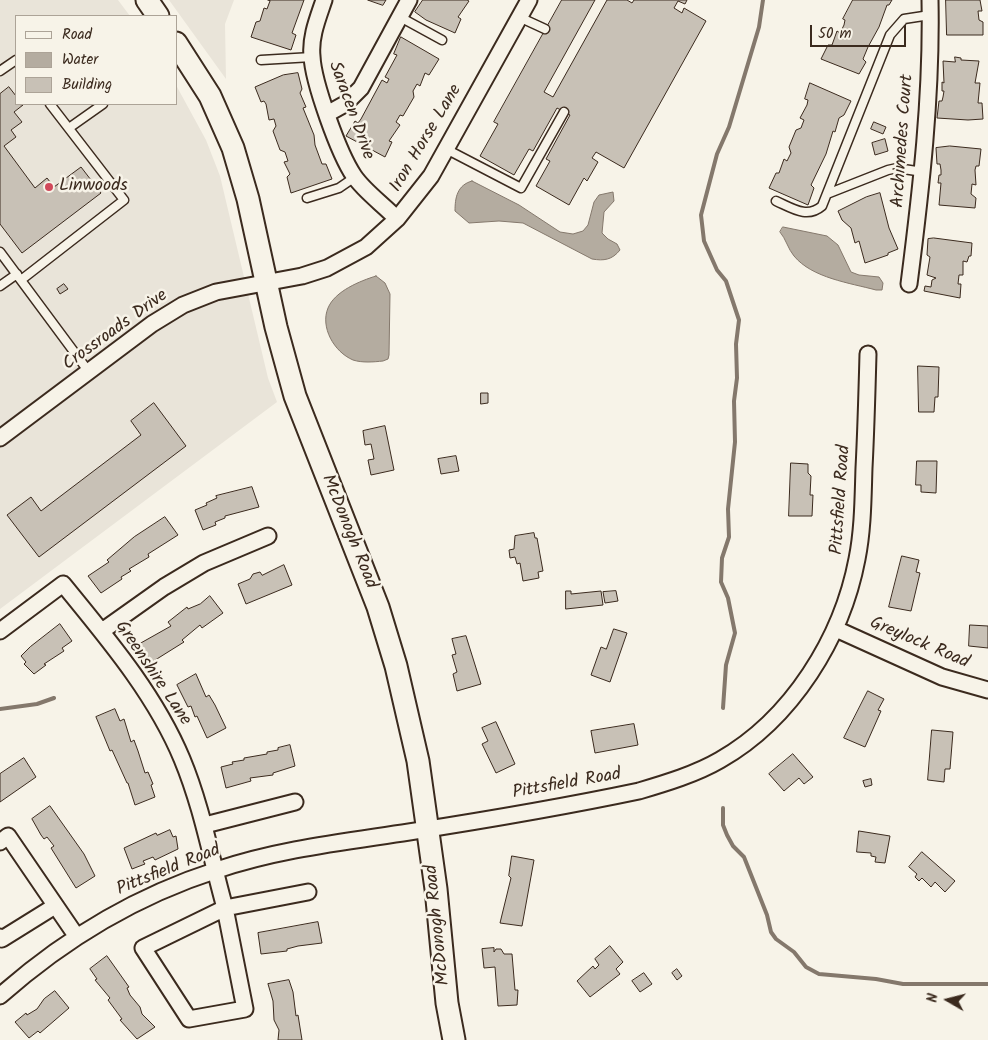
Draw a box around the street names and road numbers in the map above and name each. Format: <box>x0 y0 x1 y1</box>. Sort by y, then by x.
street label: Saracen Drive <box>322 59 378 163</box>
street label: Archimedes Court <box>889 74 919 208</box>
street label: Iron Horse Lane <box>386 81 468 197</box>
street label: Crossroads Drive <box>59 286 173 376</box>
street label: Pittsfield Road <box>827 444 857 556</box>
street label: McDonogh Road <box>315 472 381 592</box>
street label: Greylock Road <box>866 613 972 675</box>
street label: Greenshire Lane <box>109 618 195 730</box>
street label: Pittsfield Road <box>511 765 623 805</box>
street label: Pittsfield Road <box>114 840 224 902</box>
street label: McDonogh Road <box>422 864 456 986</box>

